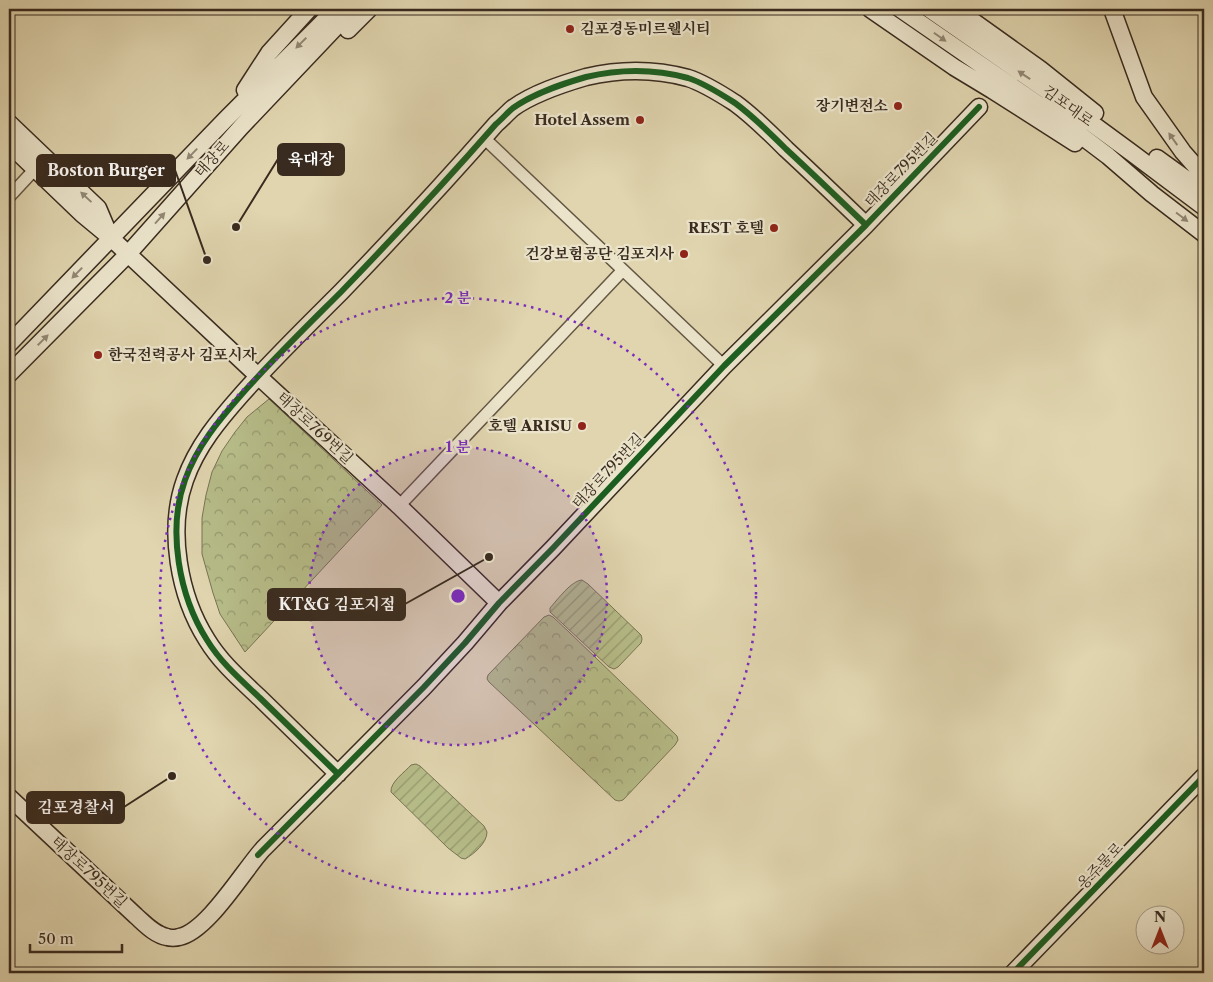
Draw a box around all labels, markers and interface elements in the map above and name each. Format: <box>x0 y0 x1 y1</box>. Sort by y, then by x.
place label: 김포경동미르웰시티 <box>580 19 710 38</box>
marker: 김포경동미르웰시티 <box>564 23 576 35</box>
one-way arrow <box>933 32 946 42</box>
one-way arrow <box>295 37 307 49</box>
one-way arrow <box>1017 70 1030 80</box>
street label: 김포대로 <box>1039 81 1098 131</box>
place label: 장기변전소 <box>816 96 889 115</box>
marker: 장기변전소 <box>892 100 904 112</box>
place label: Hotel Assem <box>534 110 630 129</box>
marker: Hotel Assem <box>634 114 646 126</box>
street label: 태장로795번길 <box>860 128 941 211</box>
one-way arrow <box>1168 132 1178 145</box>
street label: 태장로 <box>190 136 234 181</box>
callout: 육대장 <box>278 144 344 175</box>
one-way arrow <box>186 147 198 159</box>
text: 육대장 <box>288 149 335 169</box>
callout: Boston Burger <box>37 155 175 186</box>
text: Boston Burger <box>47 160 165 180</box>
one-way arrow <box>81 191 93 203</box>
one-way arrow <box>1175 211 1188 222</box>
one-way arrow <box>154 213 166 225</box>
place label: REST 호텔 <box>688 218 764 237</box>
marker: REST 호텔 <box>768 222 780 234</box>
place label: 건강보험공단 김포지사 <box>525 244 674 263</box>
marker: 건강보험공단 김포지사 <box>678 248 690 260</box>
one-way arrow <box>71 267 83 279</box>
text: 2 분 <box>444 288 472 307</box>
one-way arrow <box>37 334 49 346</box>
place label: 한국전력공사 김포시자 <box>108 345 257 364</box>
marker: 한국전력공사 김포시자 <box>92 349 104 361</box>
street label: 태장로769번길 <box>273 388 357 468</box>
place label: 호텔 ARISU <box>488 416 572 435</box>
marker: 호텔 ARISU <box>576 420 588 432</box>
street label: 태장로795번길 <box>568 429 648 513</box>
text: 1 분 <box>446 437 471 456</box>
centre of rings <box>449 587 467 605</box>
callout: KT&G 김포지점 <box>268 589 405 620</box>
text: KT&G 김포지점 <box>278 594 396 614</box>
callout: 김포경찰서 <box>27 792 124 823</box>
text: 김포경찰서 <box>37 797 115 817</box>
street label: 태장로795번길 <box>47 832 131 912</box>
street label: 옹주물로 <box>1073 838 1127 893</box>
north arrow <box>1136 904 1186 954</box>
text: N <box>1154 908 1166 926</box>
scale bar <box>30 922 122 954</box>
text: 50 m <box>38 929 74 948</box>

